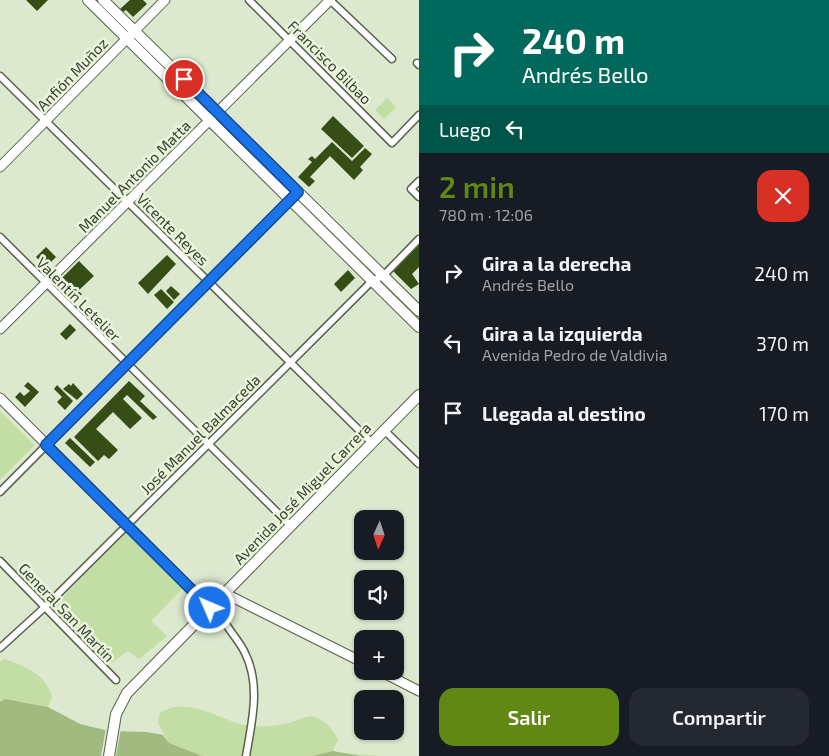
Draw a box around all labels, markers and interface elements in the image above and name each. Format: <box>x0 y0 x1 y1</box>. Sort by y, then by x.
street label: Francisco Bilbao <box>284 16 376 108</box>
text: 240 m <box>522 19 625 61</box>
icon: right <box>439 20 504 85</box>
street label: Anfión Muñoz <box>33 34 111 114</box>
pin <box>163 58 205 100</box>
text: Andrés Bello <box>522 61 649 87</box>
icon: arrive <box>170 65 198 93</box>
icon: left <box>501 115 529 143</box>
street label: Manuel Antonio Matta <box>74 116 194 236</box>
text: Luego <box>439 118 491 141</box>
text: 2 min <box>439 168 515 204</box>
button: close <box>757 170 809 222</box>
street label: Vicente Reyes <box>133 189 213 269</box>
text: 780 m · 12:06 <box>439 205 533 224</box>
text: Gira a la derecha <box>482 252 631 275</box>
street label: Valentín Letelier <box>33 253 125 345</box>
icon: right <box>439 259 467 287</box>
text: 240 m <box>754 262 809 285</box>
text: Andrés Bello <box>482 275 574 294</box>
text: Gira a la izquierda <box>482 322 643 345</box>
icon: left <box>439 329 467 357</box>
text: 370 m <box>756 332 809 355</box>
text: Avenida Pedro de Valdivia <box>482 345 668 364</box>
street label: José Manuel Balmaceda <box>136 370 264 498</box>
icon: arrive <box>439 399 467 427</box>
text: Llegada al destino <box>482 402 646 425</box>
text: 170 m <box>759 402 809 425</box>
street label: Avenida José Miguel Carrera <box>229 418 375 568</box>
north arrow <box>354 510 404 560</box>
map controls <box>354 510 404 740</box>
street label: General San Martín <box>15 559 119 665</box>
button: sound <box>354 570 404 620</box>
position arrow <box>183 581 235 633</box>
button: + <box>354 630 404 680</box>
button: Salir <box>439 688 619 746</box>
button: Compartir <box>629 688 809 746</box>
button: − <box>354 690 404 740</box>

